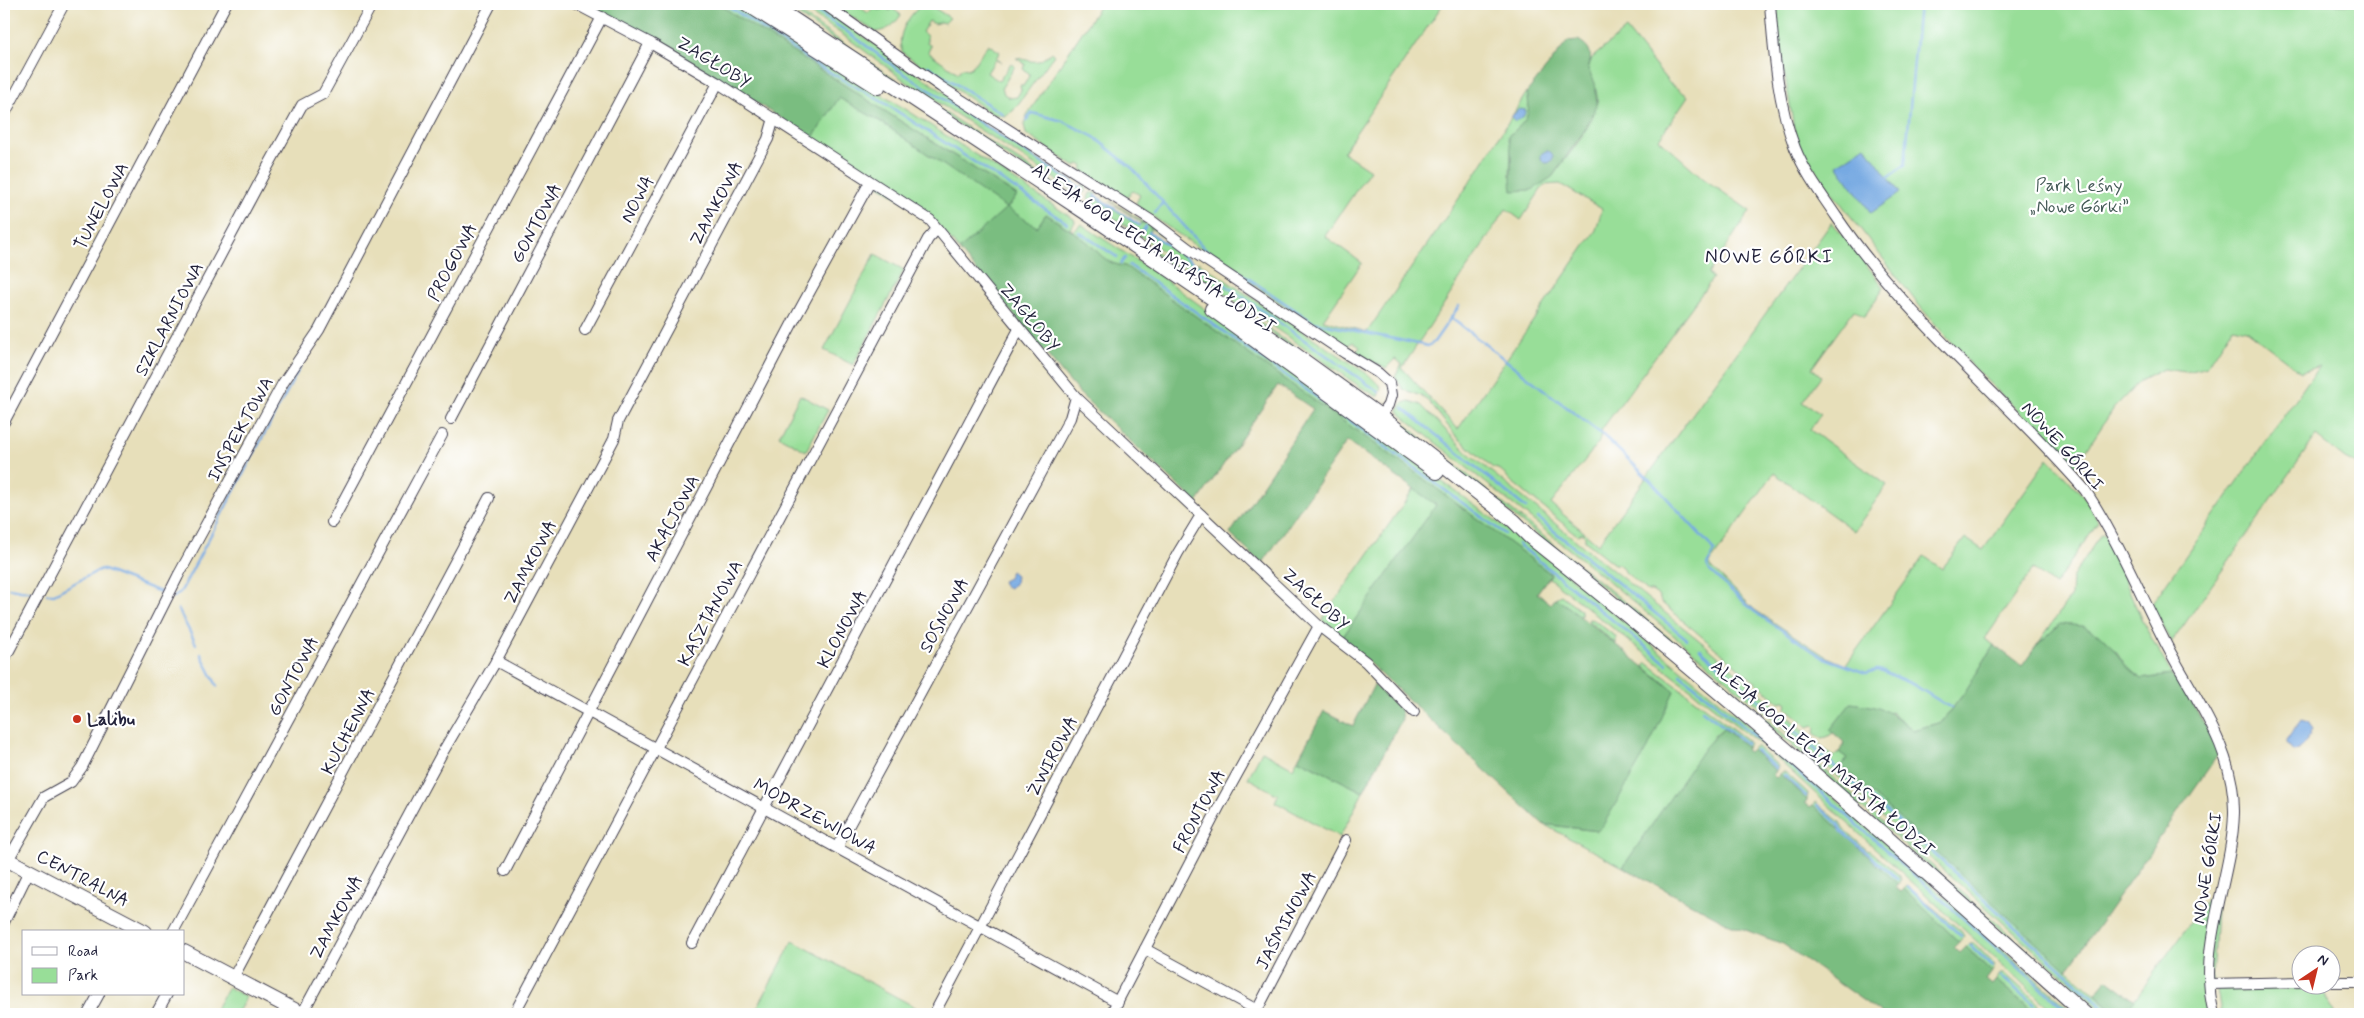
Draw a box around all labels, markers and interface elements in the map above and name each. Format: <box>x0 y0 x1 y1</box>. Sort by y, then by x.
street label: ZAGŁOBY <box>672 31 755 94</box>
street label: ZAMKOWA <box>685 157 749 250</box>
street label: TUNELOWA <box>69 158 135 255</box>
street label: ALEJA 600-LECIA MIASTA ŁODZI <box>1027 158 1280 340</box>
street label: NOWA <box>615 172 660 227</box>
park label: Park Leśny „Nowe Górki” <box>2029 174 2129 219</box>
street label: GONTOWA <box>506 179 568 268</box>
street label: PROGOWA <box>422 219 483 306</box>
district label: NOWE GÓRKI <box>1705 245 1833 270</box>
street label: SZKLARNIOWA <box>130 258 210 381</box>
street label: ZAGŁOBY <box>993 278 1065 357</box>
street label: INSPEKTOWA <box>202 373 280 486</box>
street label: NOWE GÓRKI <box>2016 397 2109 497</box>
street label: AKACJOWA <box>640 471 706 566</box>
street label: ZAMKOWA <box>499 516 563 609</box>
street label: KASZTANOWA <box>673 556 749 671</box>
street label: ZAGŁOBY <box>1277 563 1354 636</box>
street label: SOSNOWA <box>914 573 975 657</box>
street label: KLONOWA <box>812 586 874 673</box>
street label: GONTOWA <box>263 632 325 721</box>
street label: ALEJA 600-LECIA MIASTA ŁODZI <box>1705 655 1939 863</box>
street label: KUCHENNA <box>316 684 382 779</box>
place label: Lalibu <box>87 708 135 732</box>
street label: ŻWIROWA <box>1022 712 1084 801</box>
marker: Lalibu <box>71 713 83 725</box>
street label: FRONTOWA <box>1168 765 1232 857</box>
street label: MODRZEWIOWA <box>749 773 880 861</box>
street label: NOWE GÓRKI <box>2187 811 2229 926</box>
street label: CENTRALNA <box>32 844 133 913</box>
street label: JAŚMINOWA <box>1251 867 1323 974</box>
street label: ZAMKOWA <box>305 871 369 964</box>
legend <box>22 930 185 996</box>
text: Road <box>68 942 98 962</box>
north arrow <box>2292 946 2342 996</box>
text: N <box>2314 950 2332 970</box>
text: Park <box>68 966 98 986</box>

